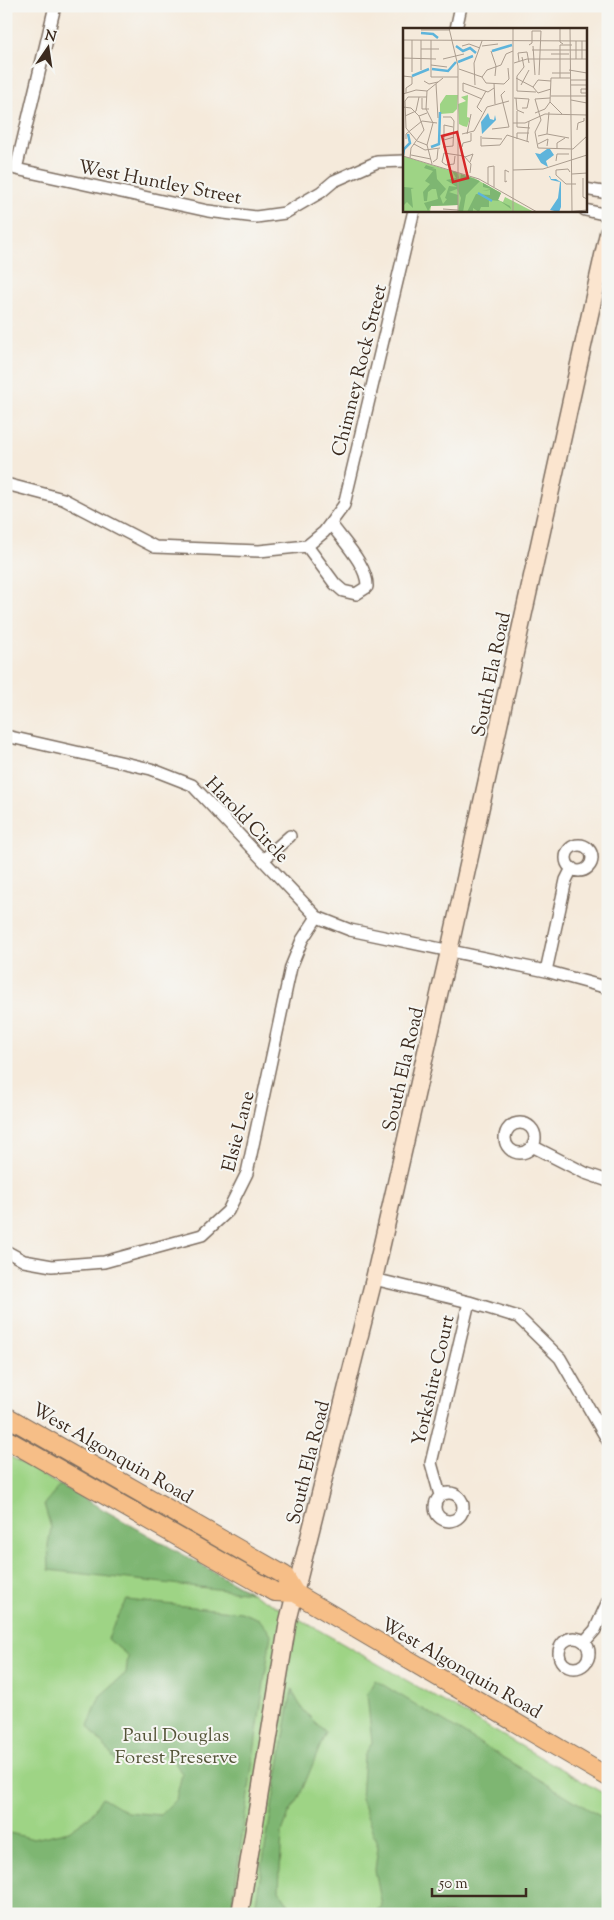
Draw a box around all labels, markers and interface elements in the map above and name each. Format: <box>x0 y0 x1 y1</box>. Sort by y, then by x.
north arrow <box>22 22 72 72</box>
text: N <box>43 26 58 48</box>
inset map <box>403 28 586 211</box>
street label: West Huntley Street <box>76 154 244 213</box>
street label: Chimney Rock Street <box>326 281 395 459</box>
street label: South Ela Road <box>466 610 519 739</box>
street label: Harold Circle <box>198 772 294 870</box>
street label: South Ela Road <box>377 1005 432 1134</box>
street label: Elsie Lane <box>216 1088 263 1175</box>
street label: Yorkshire Court <box>406 1312 463 1448</box>
street label: West Algonquin Road <box>26 1397 198 1511</box>
street label: South Ela Road <box>281 1398 338 1527</box>
street label: West Algonquin Road <box>375 1612 547 1726</box>
park label: Paul Douglas Forest Preserve <box>115 1723 238 1772</box>
scale bar <box>432 1865 525 1897</box>
text: 50 m <box>438 1874 468 1895</box>

